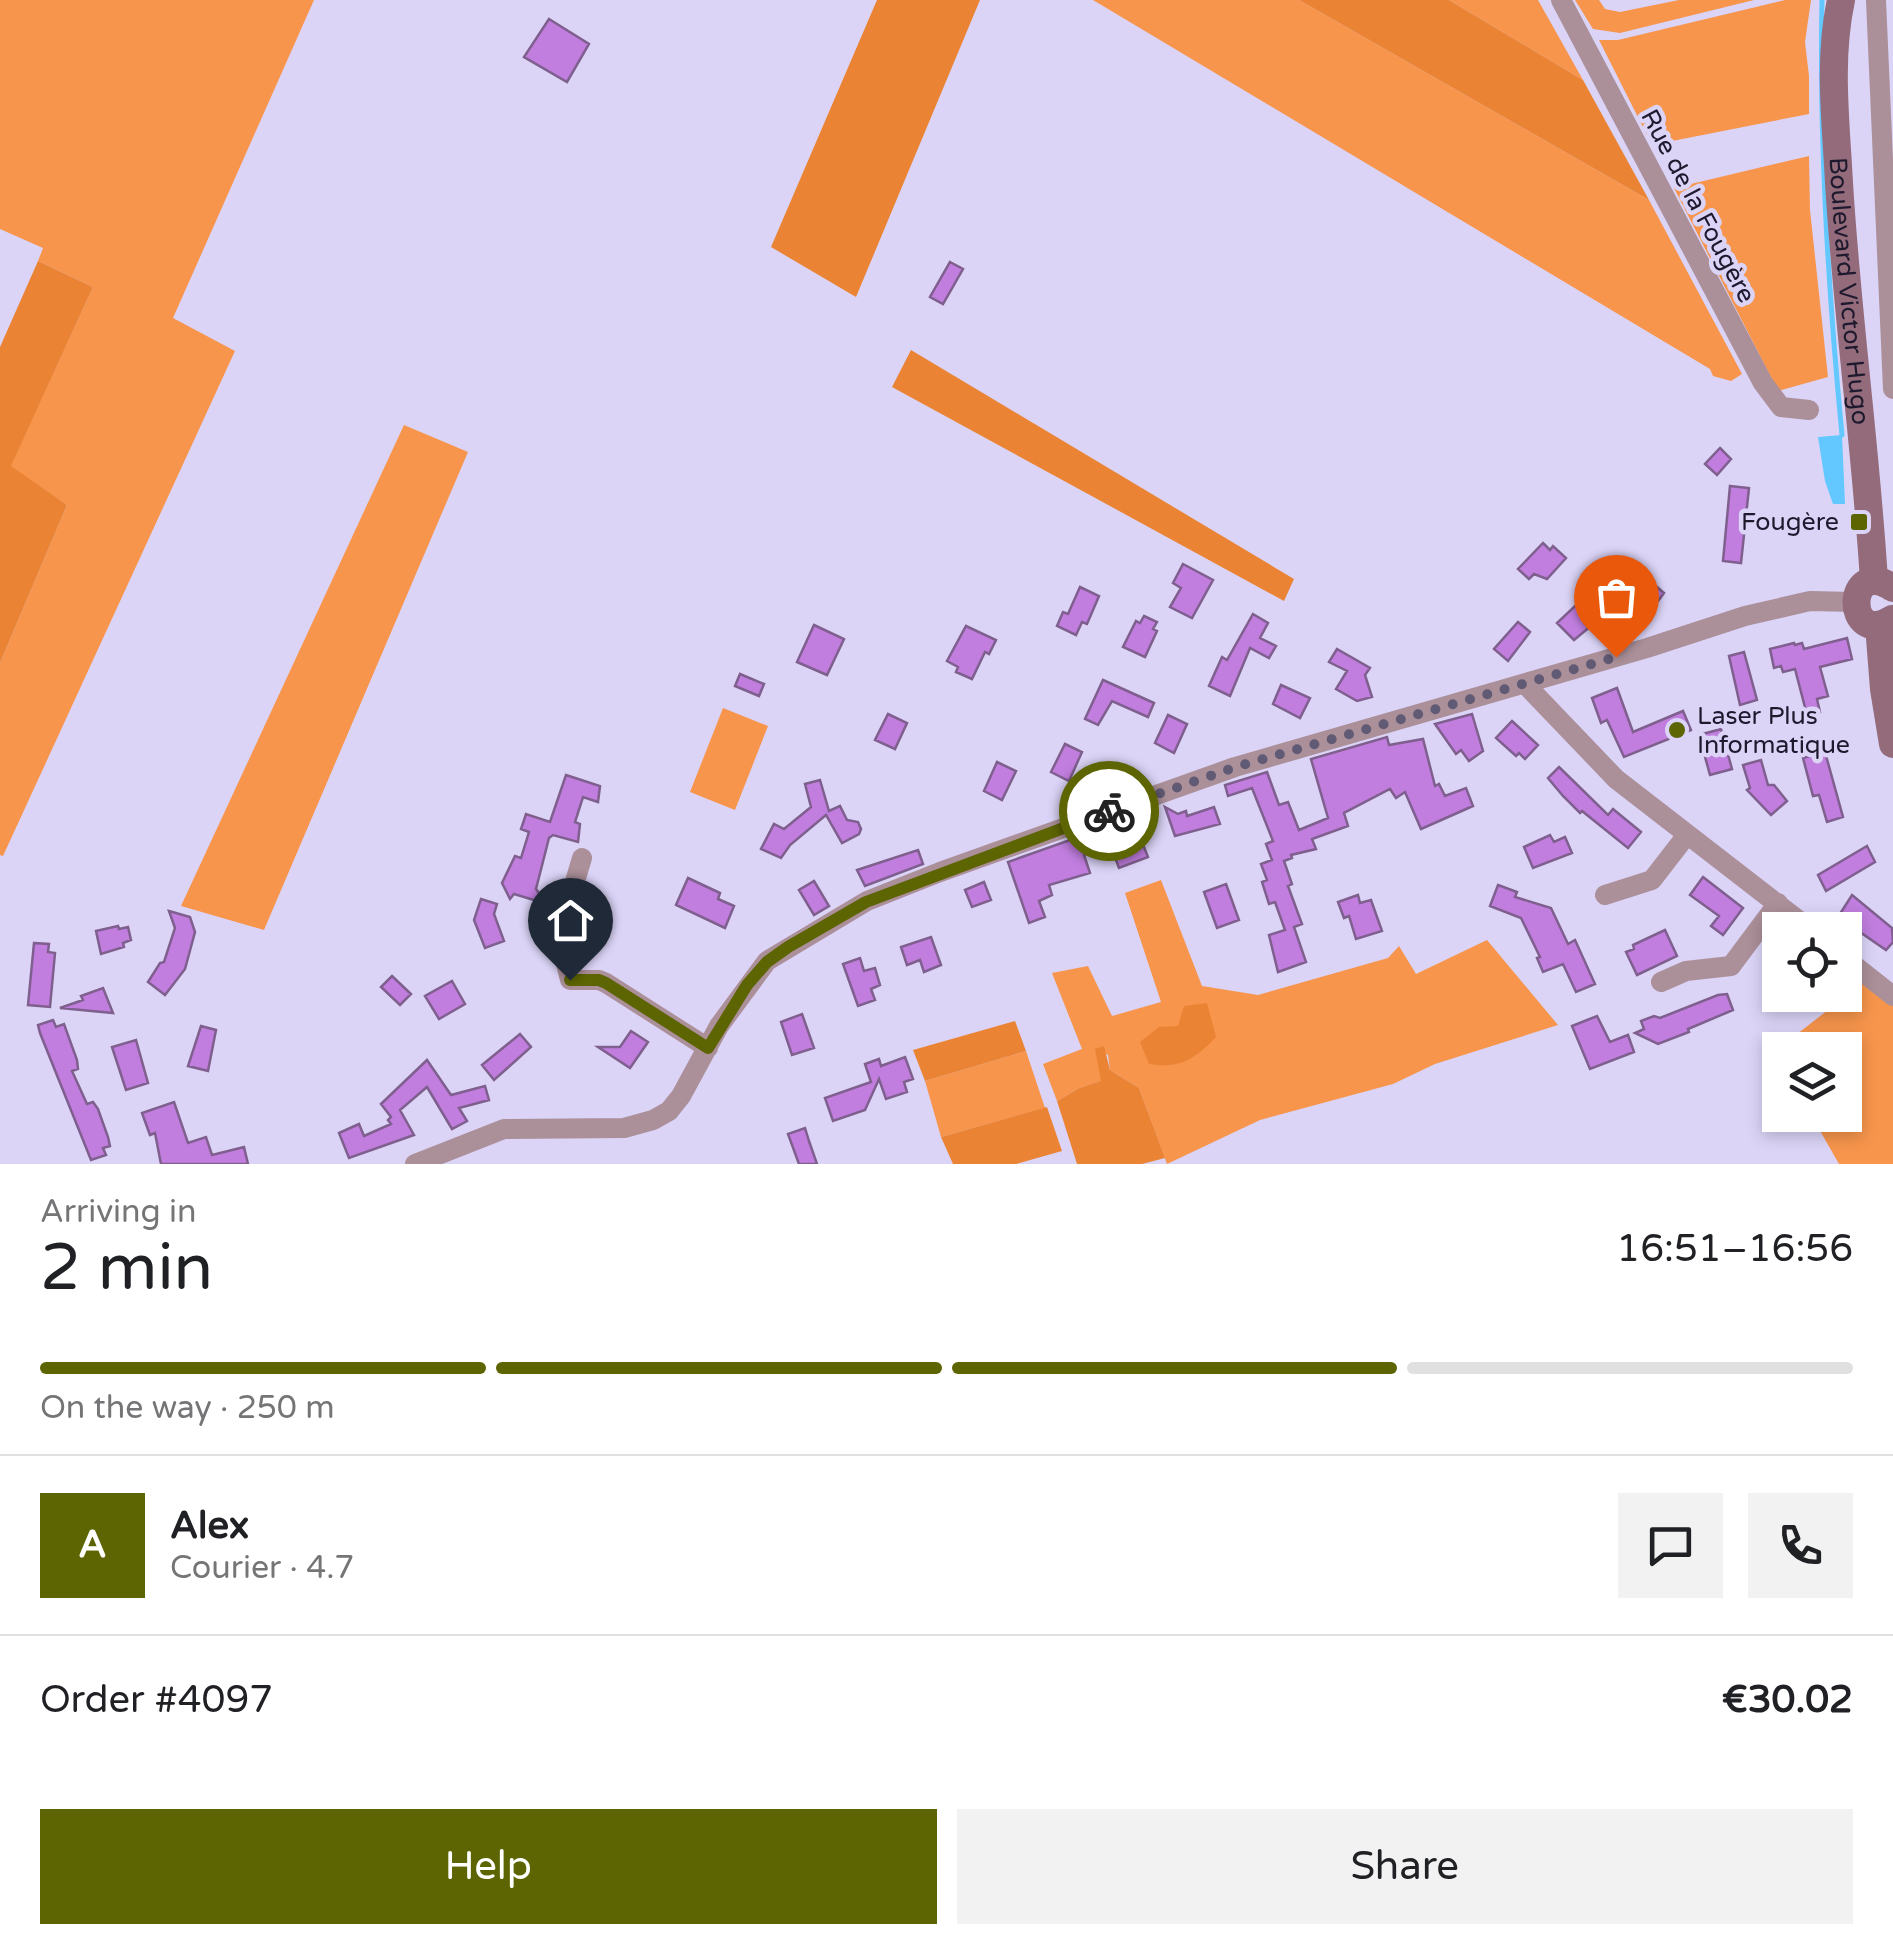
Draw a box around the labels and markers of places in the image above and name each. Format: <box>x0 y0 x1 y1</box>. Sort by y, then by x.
place label: Fougère <box>1741 507 1839 537</box>
marker: Fougère <box>1848 511 1870 533</box>
pin <box>1574 555 1659 658</box>
place label: Laser Plus Informatique <box>1697 701 1850 760</box>
marker: Laser Plus Informatique <box>1666 719 1688 741</box>
pin <box>528 878 613 981</box>

